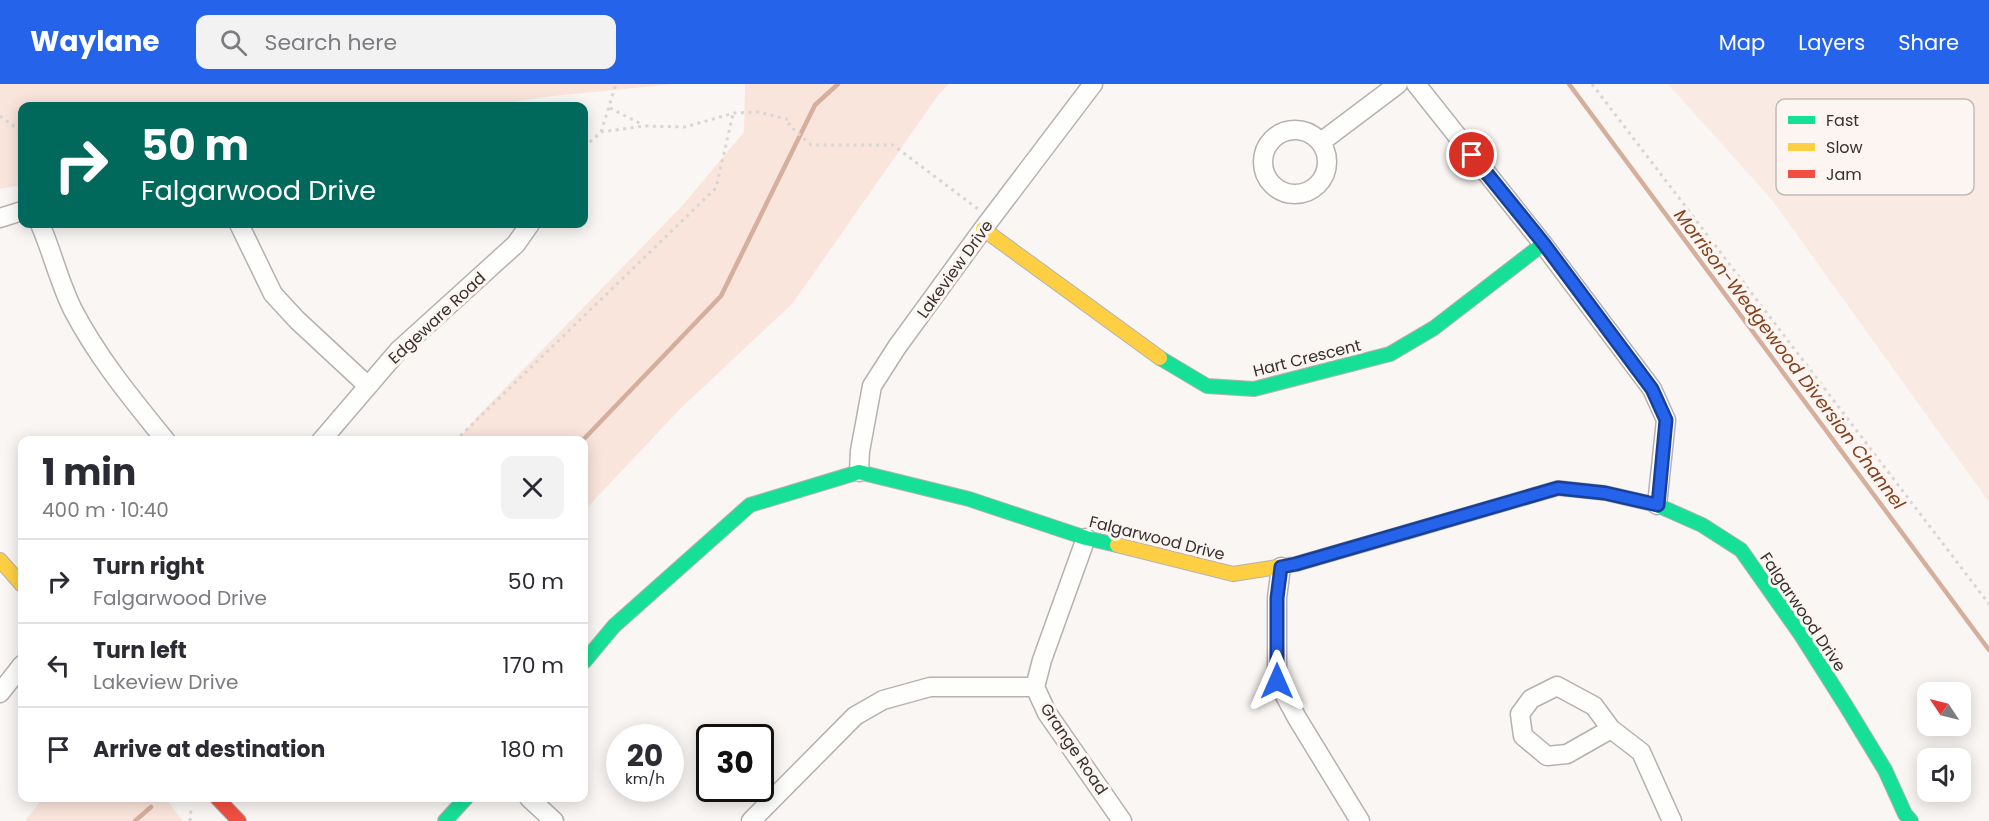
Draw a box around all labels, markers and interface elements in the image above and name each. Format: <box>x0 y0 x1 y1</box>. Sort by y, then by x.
search box <box>196 15 616 69</box>
text: Waylane <box>30 22 160 61</box>
icon: search <box>217 26 250 59</box>
text: Search here <box>265 27 397 58</box>
text: Map <box>1719 28 1765 57</box>
text: Layers <box>1798 28 1865 57</box>
text: Share <box>1898 28 1959 57</box>
legend <box>1776 99 1974 195</box>
text: Fast <box>1826 109 1859 132</box>
text: 50 m <box>141 116 249 175</box>
icon: right <box>42 126 120 204</box>
pin <box>1446 129 1497 180</box>
text: Slow <box>1826 136 1863 159</box>
icon: arrive <box>1455 138 1488 171</box>
text: Jam <box>1826 163 1862 186</box>
text: Falgarwood Drive <box>141 172 376 209</box>
water label: Morrison-Wedgewood Diversion Channel <box>1669 204 1912 515</box>
street label: Lakeview Drive <box>912 215 999 323</box>
street label: Edgeware Road <box>383 267 491 369</box>
street label: Hart Crescent <box>1251 333 1363 382</box>
text: 1 min <box>42 447 136 498</box>
button: close <box>501 456 564 519</box>
text: 400 m · 10:40 <box>42 496 169 524</box>
street label: Falgarwood Drive <box>1087 510 1227 566</box>
street label: Falgarwood Drive <box>1755 548 1852 676</box>
text: Turn right <box>93 551 204 582</box>
icon: right <box>42 565 75 598</box>
text: 50 m <box>508 566 564 597</box>
text: Falgarwood Drive <box>93 584 267 612</box>
text: Turn left <box>93 635 187 666</box>
icon: left <box>42 649 75 682</box>
position arrow <box>1245 649 1309 713</box>
text: 170 m <box>503 650 564 681</box>
text: Lakeview Drive <box>93 668 238 696</box>
north arrow <box>1917 682 1971 736</box>
map controls <box>1917 682 1971 802</box>
street label: Grange Road <box>1035 699 1113 799</box>
speed limit sign: 30 <box>696 724 774 802</box>
icon: arrive <box>42 733 75 766</box>
text: Arrive at destination <box>93 734 325 765</box>
text: 180 m <box>501 734 564 765</box>
text: 20 <box>627 734 663 777</box>
button: sound <box>1917 748 1971 802</box>
text: km/h <box>625 768 665 789</box>

